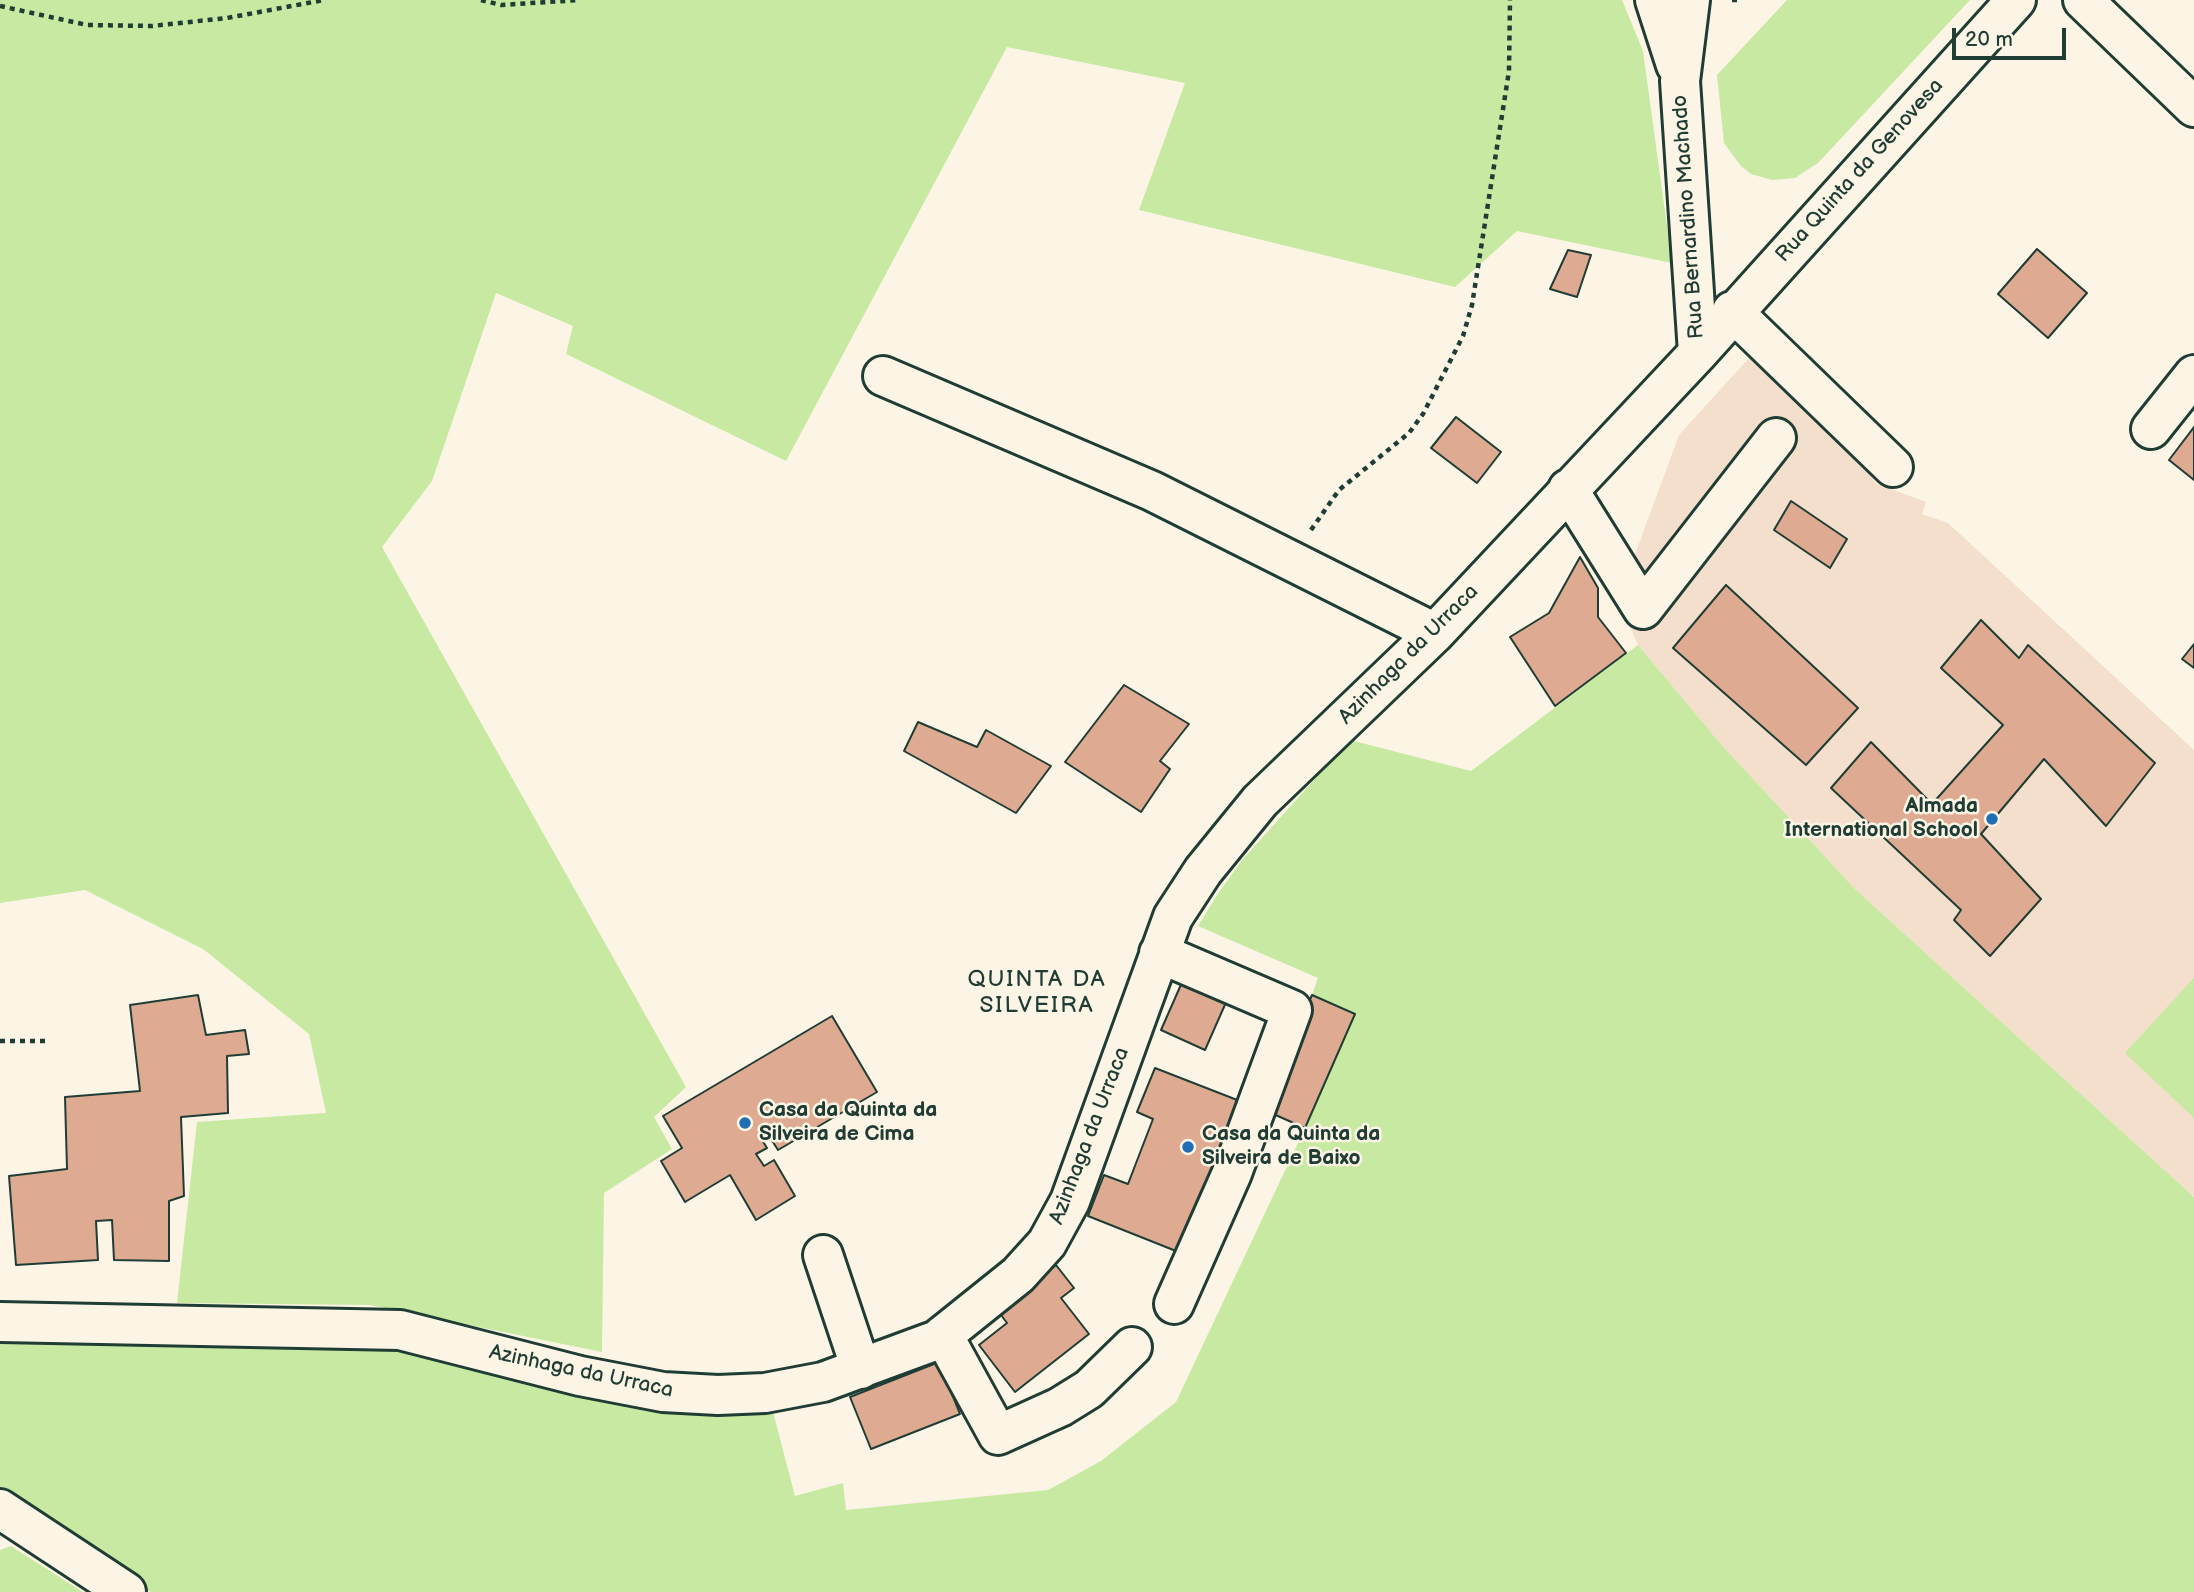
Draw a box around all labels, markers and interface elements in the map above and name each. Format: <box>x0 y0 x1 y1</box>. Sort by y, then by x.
scale bar <box>1956 14 2070 58</box>
text: 20 m <box>1965 27 2013 52</box>
street label: Rua Quinta da Genovesa <box>1771 74 1949 268</box>
street label: Rua Bernardino Machado <box>1668 94 1710 340</box>
street label: Azinhaga da Urraca <box>1334 580 1484 730</box>
place label: Almada International School <box>1784 794 1978 844</box>
marker: Almada International School <box>1984 811 2000 827</box>
district label: QUINTA DA SILVEIRA <box>969 966 1105 1020</box>
street label: Azinhaga da Urraca <box>1045 1044 1135 1228</box>
place label: Casa da Quinta da Silveira de Cima <box>759 1098 937 1148</box>
marker: Casa da Quinta da Silveira de Cima <box>737 1115 753 1131</box>
place label: Casa da Quinta da Silveira de Baixo <box>1202 1122 1380 1172</box>
marker: Casa da Quinta da Silveira de Baixo <box>1180 1139 1196 1155</box>
street label: Azinhaga da Urraca <box>487 1340 675 1404</box>

